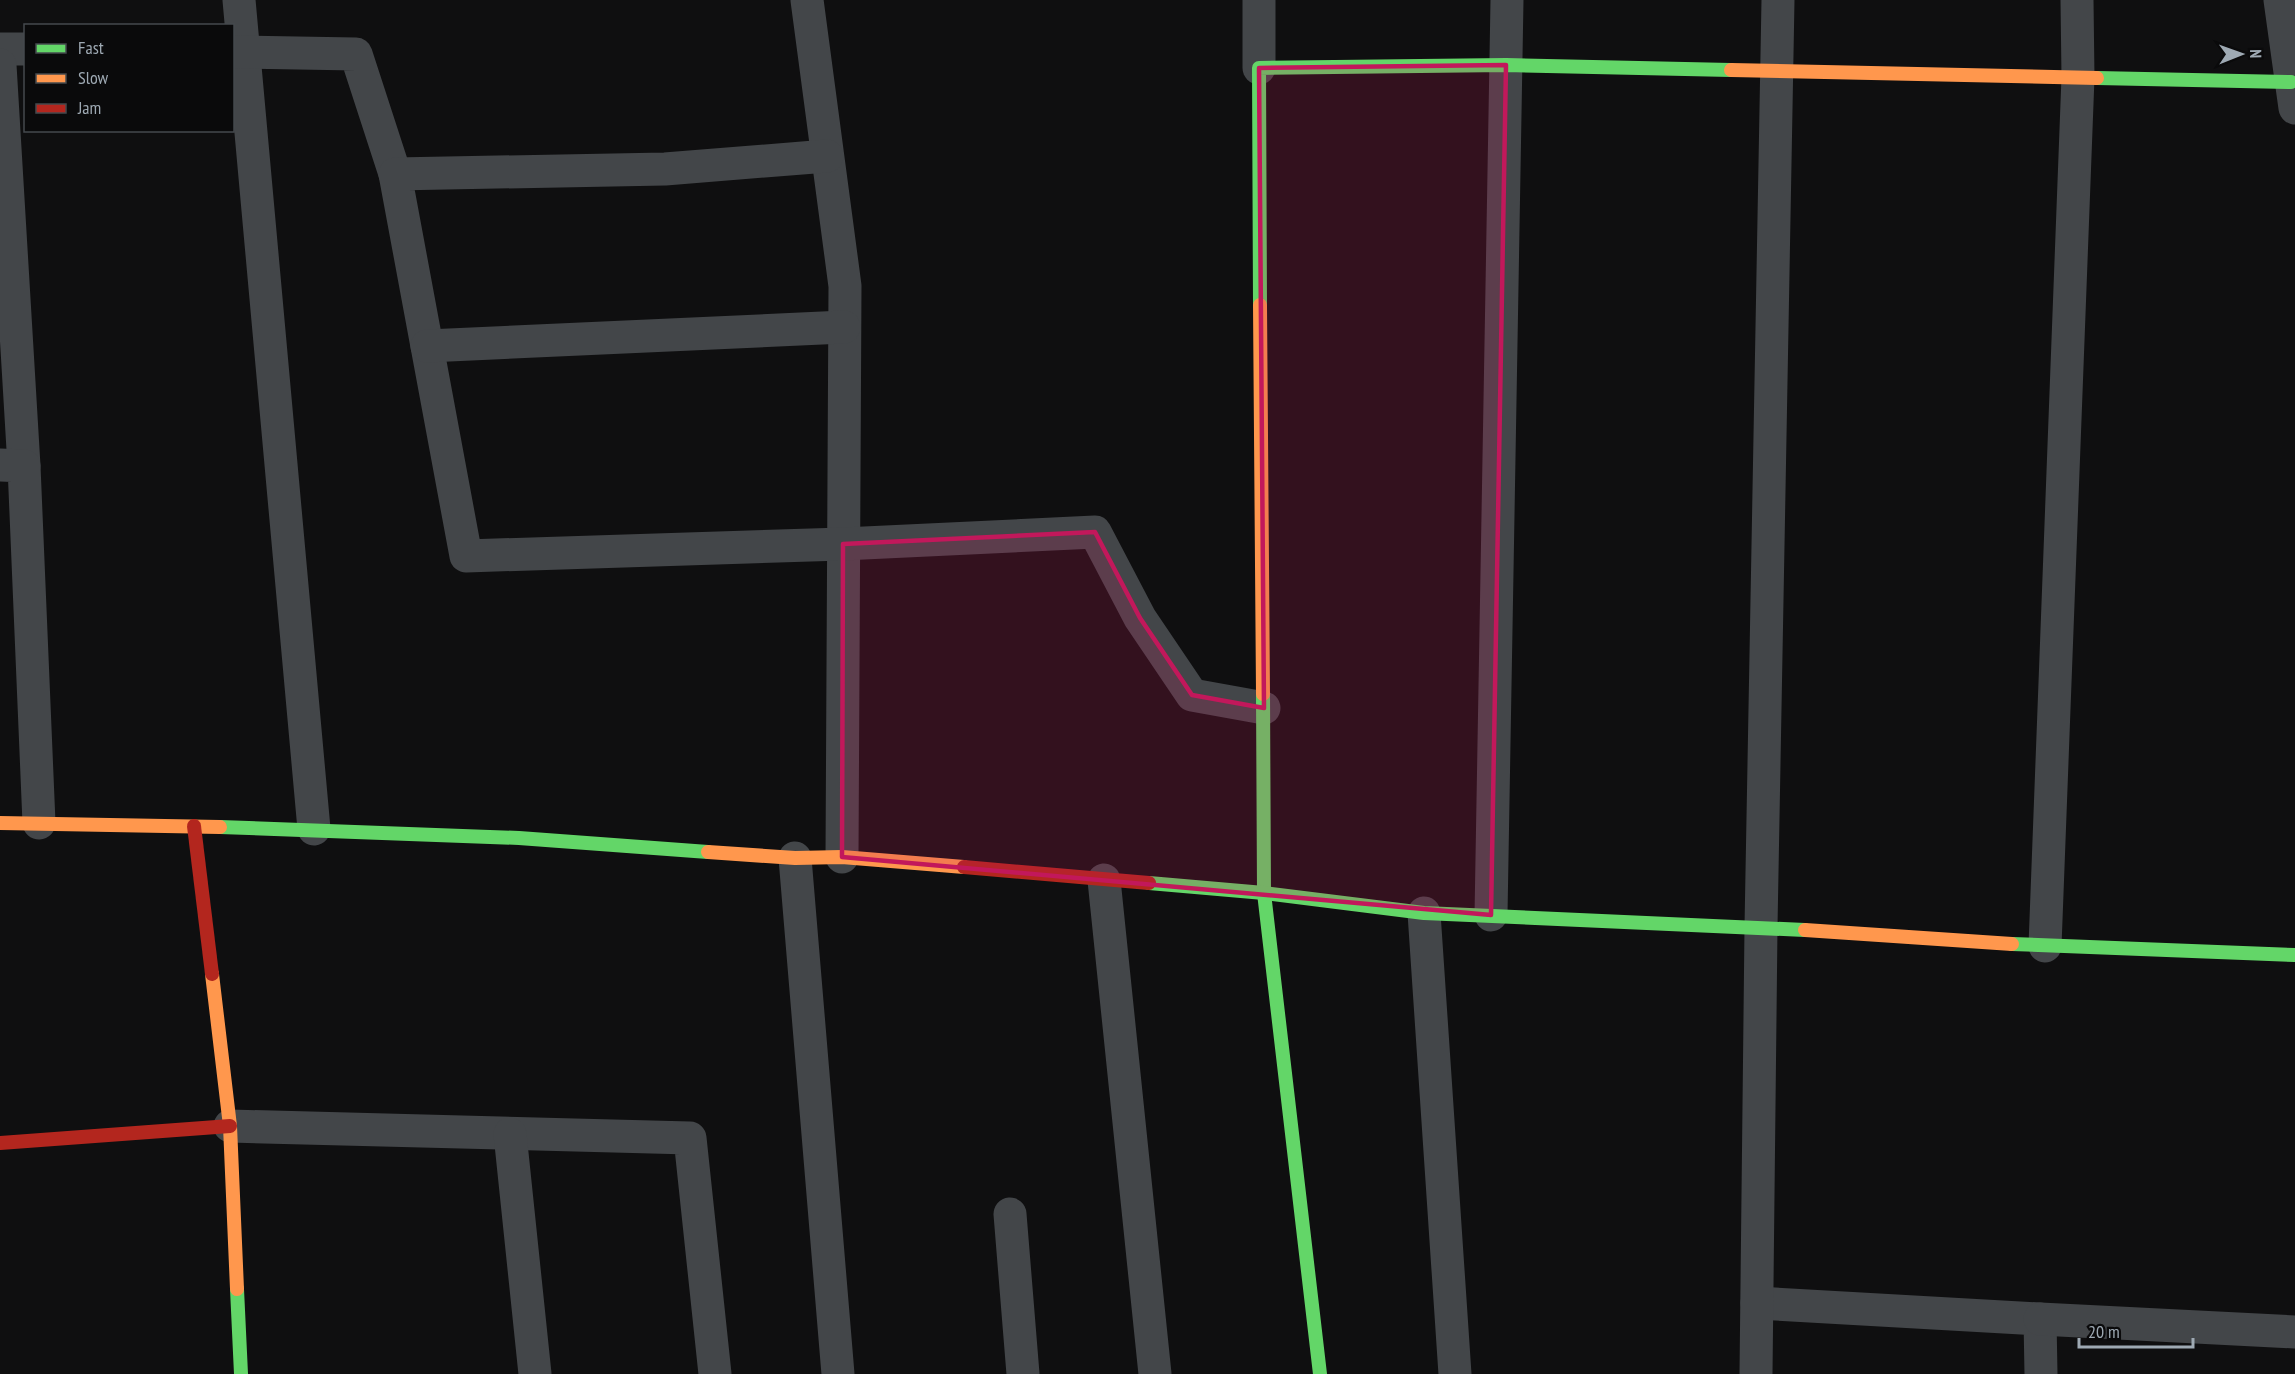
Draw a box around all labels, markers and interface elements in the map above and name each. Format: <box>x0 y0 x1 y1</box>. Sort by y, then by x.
legend <box>24 24 234 132</box>
north arrow <box>2211 24 2271 84</box>
text: Fast <box>78 36 104 59</box>
text: N <box>2246 49 2266 58</box>
text: Slow <box>78 66 109 89</box>
text: Jam <box>77 96 101 119</box>
scale bar <box>2079 1311 2193 1349</box>
text: 20 m <box>2088 1320 2120 1343</box>

